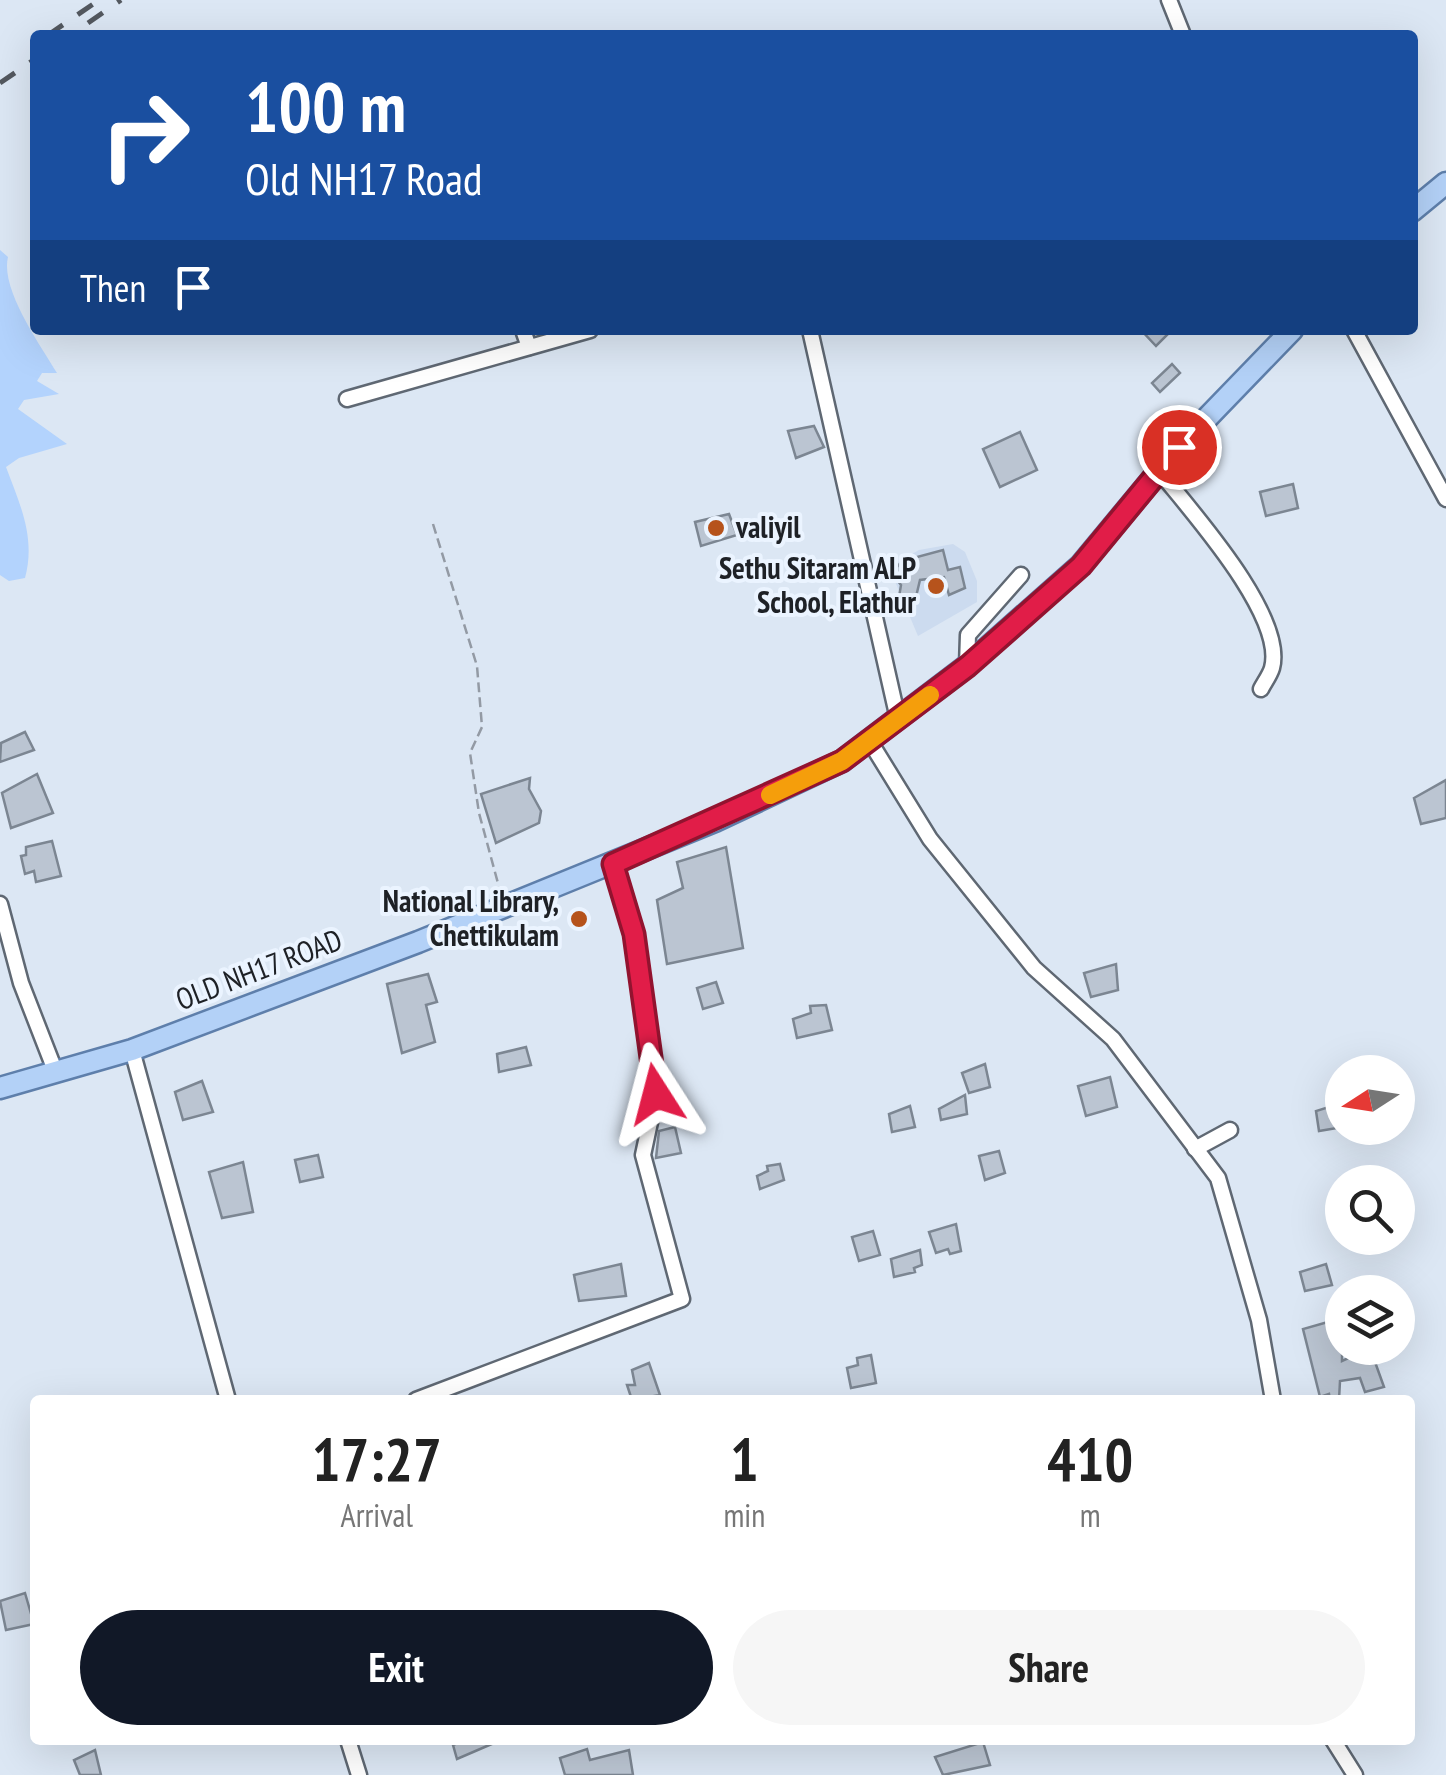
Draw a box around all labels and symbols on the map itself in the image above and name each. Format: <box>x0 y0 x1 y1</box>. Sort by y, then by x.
pin <box>1137 405 1222 490</box>
place label: valiyil <box>735 507 801 546</box>
marker: valiyil <box>705 517 727 539</box>
place label: Sethu Sitaram ALP School, Elathur <box>719 548 916 621</box>
marker: Sethu Sitaram ALP School, Elathur <box>925 575 947 597</box>
place label: National Library, Chettikulam <box>383 881 559 954</box>
marker: National Library, Chettikulam <box>568 908 590 930</box>
street label: OLD NH17 ROAD <box>170 919 347 1018</box>
position arrow <box>604 1042 708 1146</box>
north arrow <box>1325 1055 1415 1145</box>

